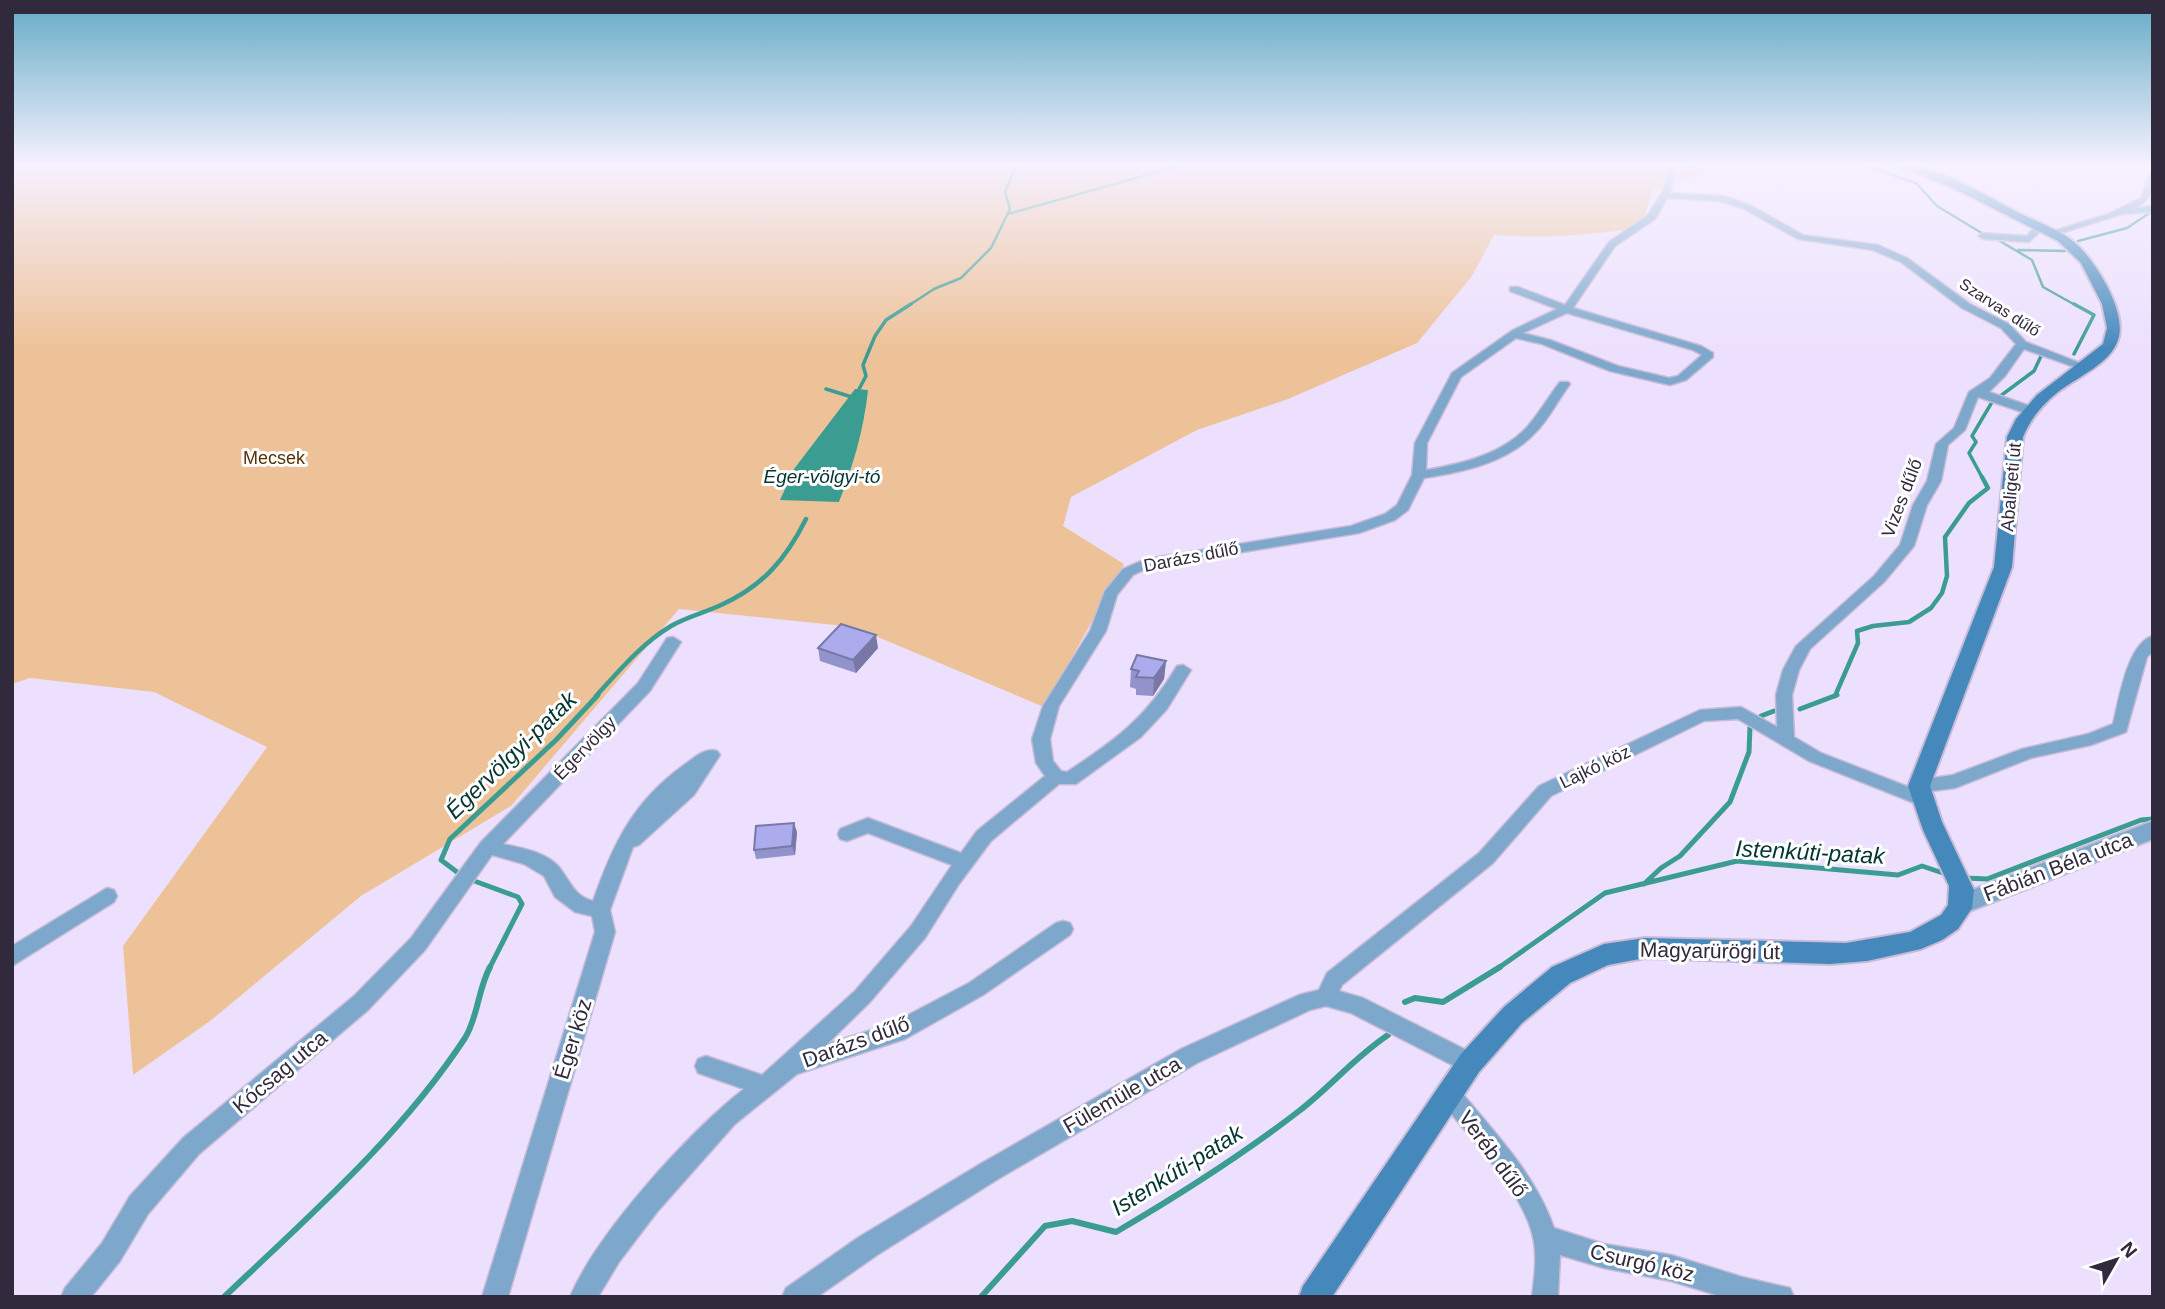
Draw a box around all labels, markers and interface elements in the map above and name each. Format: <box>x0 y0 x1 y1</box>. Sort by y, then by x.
street label: Szarvas dűlő <box>1956 275 2043 340</box>
street label: Abaligeti út <box>1997 442 2025 532</box>
park label: Mecsek <box>243 448 306 468</box>
street label: Vizes dűlő <box>1878 456 1926 540</box>
water label: Éger-völgyi-tó <box>764 466 881 487</box>
street label: Darázs dűlő <box>1142 538 1240 576</box>
water label: Égervölgyi-patak <box>440 685 583 824</box>
street label: Égervölgy <box>550 712 620 784</box>
street label: Lajkó köz <box>1556 741 1634 793</box>
street label: Fábián Béla utca <box>1980 827 2136 906</box>
water label: Istenkúti-patak <box>1735 835 1887 869</box>
street label: Magyarürögi út <box>1640 938 1780 963</box>
street label: Éger köz <box>549 996 596 1082</box>
street label: Darázs dűlő <box>799 1012 912 1072</box>
street label: Kócsag utca <box>228 1025 332 1118</box>
street label: Fülemüle utca <box>1059 1051 1185 1138</box>
street label: Veréb dűlő <box>1455 1106 1532 1201</box>
water label: Istenkúti-patak <box>1107 1119 1249 1221</box>
north arrow <box>2081 1225 2151 1295</box>
text: N <box>2116 1238 2141 1262</box>
street label: Csurgó köz <box>1588 1239 1696 1286</box>

